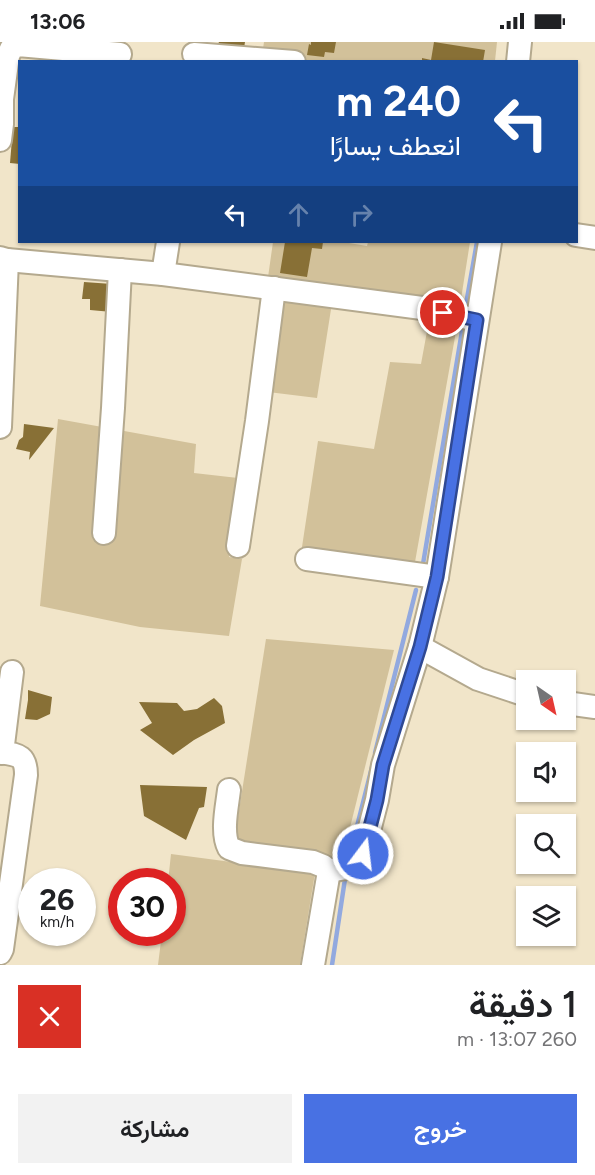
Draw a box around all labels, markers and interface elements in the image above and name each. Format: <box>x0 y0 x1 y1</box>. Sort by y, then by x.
text: 13:06 <box>30 8 85 35</box>
text: 240 m <box>336 76 461 127</box>
icon: left <box>482 84 560 162</box>
text: انعطف يسارًا <box>330 129 461 162</box>
icon: left <box>219 198 252 231</box>
icon: ahead <box>282 198 315 231</box>
icon: right <box>345 198 378 231</box>
pin <box>417 287 468 338</box>
icon: arrive <box>426 296 459 329</box>
north arrow <box>516 670 576 730</box>
map controls <box>516 670 576 946</box>
button: sound <box>516 742 576 802</box>
button: search <box>516 814 576 874</box>
position arrow <box>331 822 395 886</box>
speed limit sign: 30 <box>108 868 186 946</box>
text: 26 <box>40 881 74 918</box>
button: layers <box>516 886 576 946</box>
text: km/h <box>40 913 74 931</box>
text: 1 دقيقة <box>469 983 577 1026</box>
button: close <box>18 985 81 1048</box>
text: 260 m · 13:07 <box>457 1027 577 1051</box>
button: مشاركة <box>18 1094 292 1163</box>
button: خروج <box>304 1094 577 1163</box>

